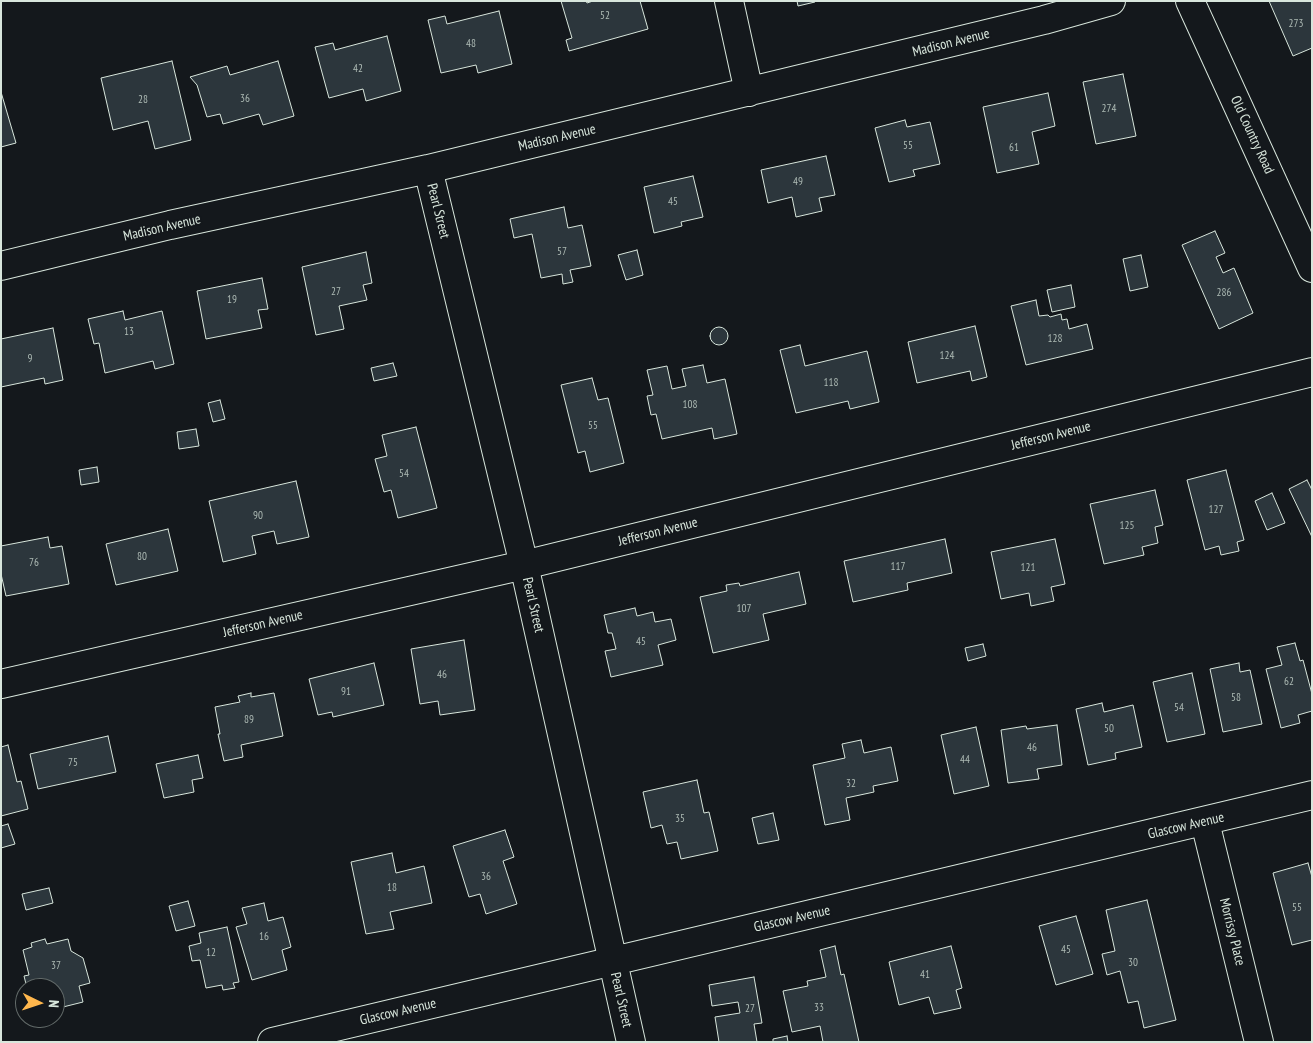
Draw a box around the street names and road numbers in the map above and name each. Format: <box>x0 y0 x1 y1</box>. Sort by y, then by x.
street label: Madison Avenue <box>911 25 991 61</box>
street label: Old Country Road <box>1227 93 1277 177</box>
street label: Madison Avenue <box>517 121 597 155</box>
street label: Pearl Street <box>423 182 453 240</box>
street label: Madison Avenue <box>122 211 202 245</box>
street label: Jefferson Avenue <box>1010 418 1092 454</box>
street label: Jefferson Avenue <box>617 514 699 550</box>
street label: Pearl Street <box>518 576 548 634</box>
street label: Jefferson Avenue <box>222 607 304 641</box>
street label: Glascow Avenue <box>1146 809 1226 843</box>
street label: Morrissy Place <box>1215 896 1249 968</box>
street label: Glascow Avenue <box>752 902 832 936</box>
street label: Pearl Street <box>606 971 636 1029</box>
street label: Glascow Avenue <box>358 995 438 1029</box>

